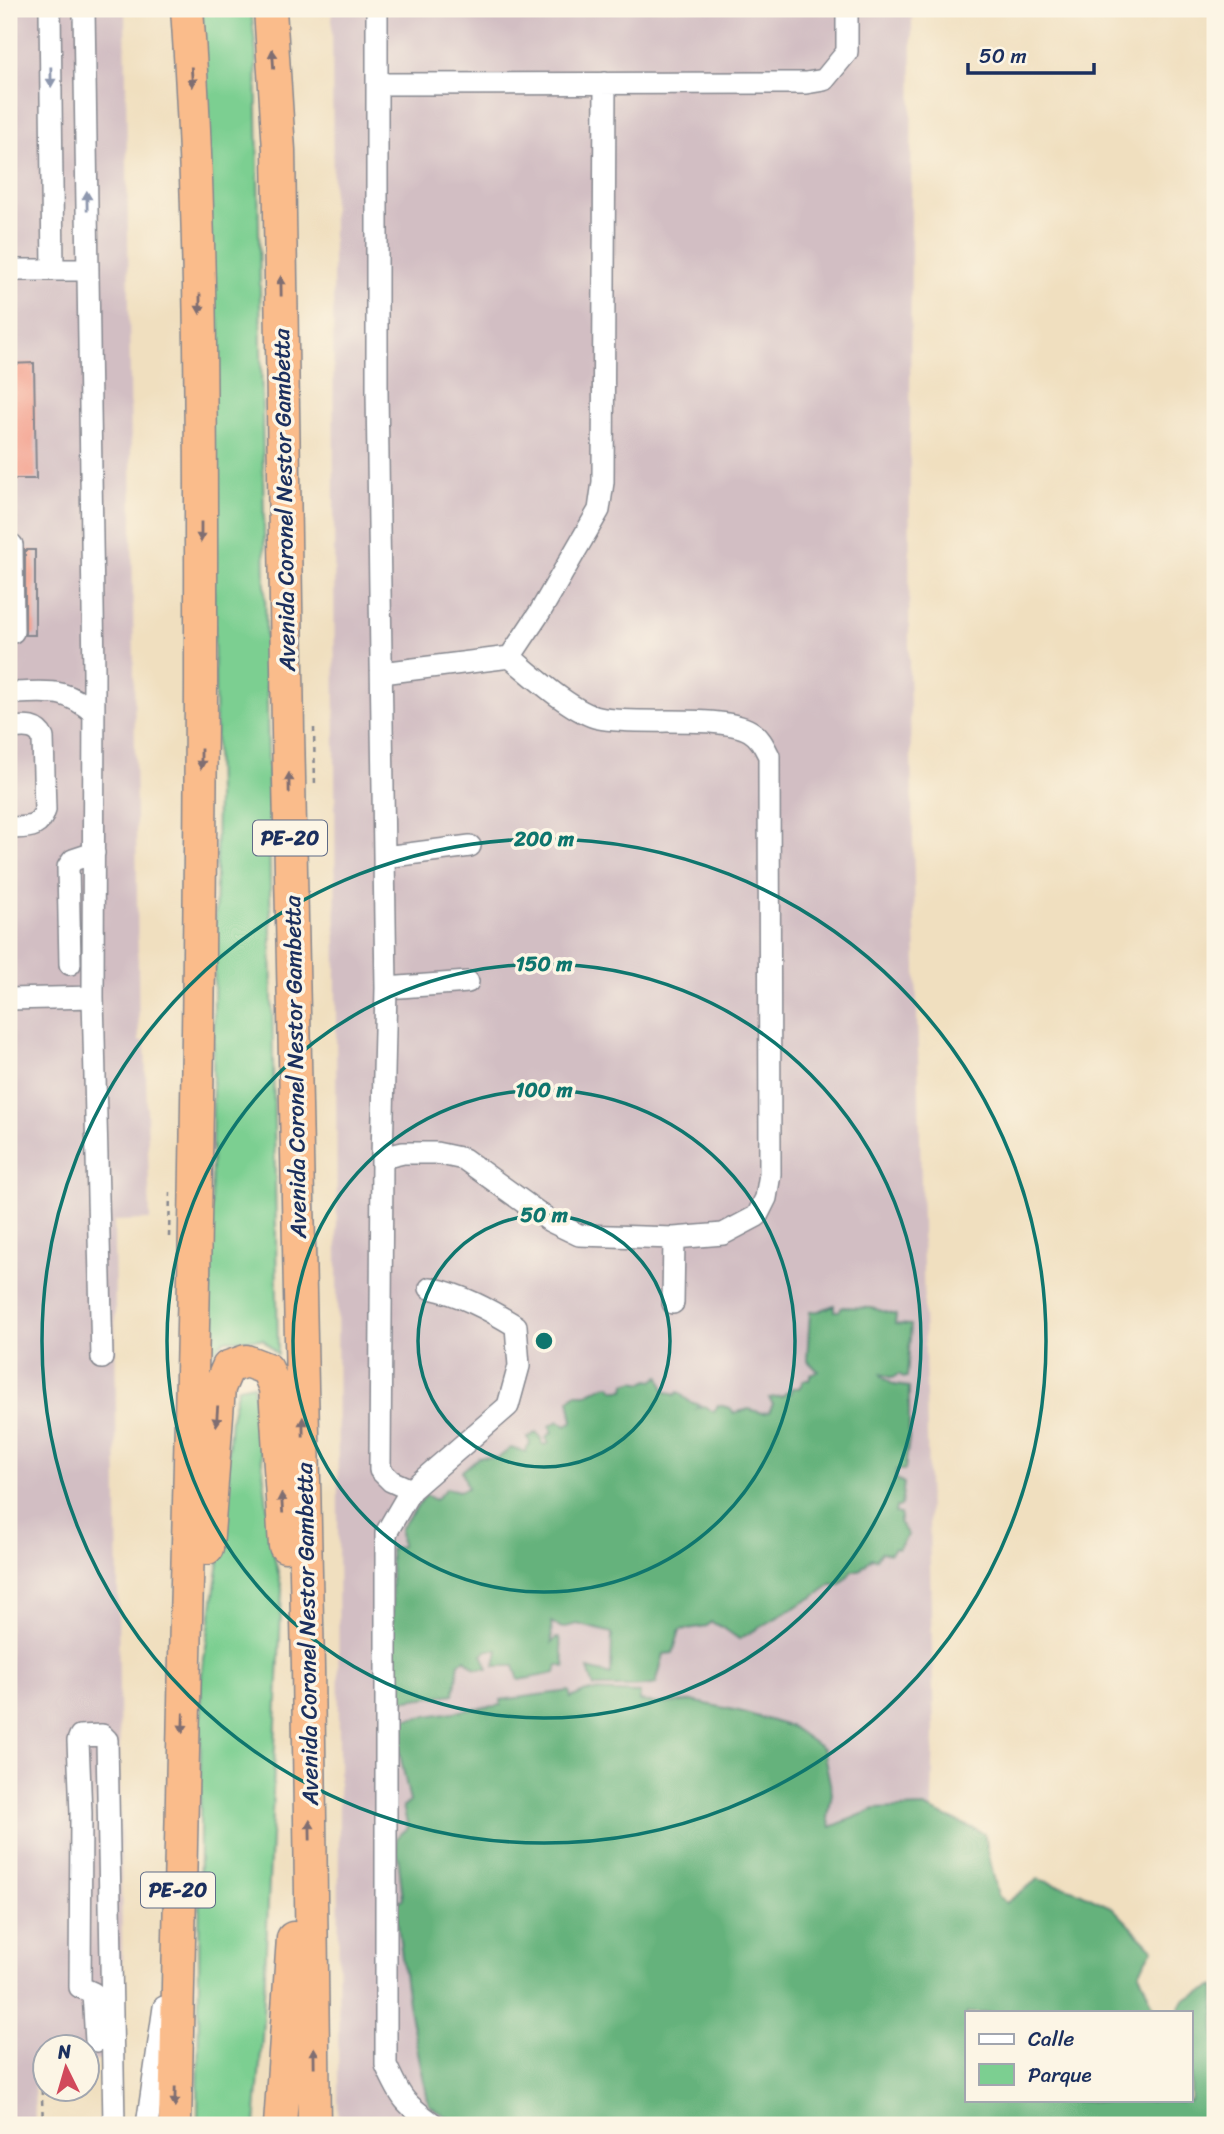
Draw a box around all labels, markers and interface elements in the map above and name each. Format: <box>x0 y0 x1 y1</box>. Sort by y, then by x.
scale bar <box>968 32 1094 76</box>
text: 50 m <box>979 37 1027 75</box>
one-way arrow <box>267 48 278 70</box>
one-way arrow <box>45 66 57 88</box>
one-way arrow <box>187 66 198 88</box>
one-way arrow <box>81 190 93 212</box>
one-way arrow <box>276 275 287 297</box>
one-way arrow <box>194 293 205 315</box>
street label: Avenida Coronel Nestor Gambetta <box>261 328 308 673</box>
one-way arrow <box>195 521 207 543</box>
one-way arrow <box>195 748 207 770</box>
one-way arrow <box>283 772 295 794</box>
road number: PE-20 <box>253 820 327 856</box>
text: 200 m <box>513 820 575 858</box>
street label: Avenida Coronel Nestor Gambetta <box>272 895 319 1240</box>
text: 150 m <box>516 945 573 983</box>
text: 100 m <box>515 1071 573 1109</box>
text: 50 m <box>520 1196 569 1234</box>
centre of rings <box>532 1329 556 1353</box>
one-way arrow <box>211 1405 222 1427</box>
one-way arrow <box>297 1416 308 1438</box>
street label: Avenida Coronel Nestor Gambetta <box>284 1462 331 1807</box>
one-way arrow <box>276 1492 287 1514</box>
one-way arrow <box>177 1712 189 1734</box>
one-way arrow <box>305 1818 316 1840</box>
road number: PE-20 <box>141 1872 215 1908</box>
legend <box>965 2011 1192 2102</box>
text: Calle <box>1028 2020 1075 2058</box>
north arrow <box>32 2032 102 2102</box>
text: N <box>56 2034 73 2069</box>
one-way arrow <box>308 2046 319 2068</box>
text: Parque <box>1028 2056 1092 2094</box>
one-way arrow <box>169 2087 181 2109</box>

